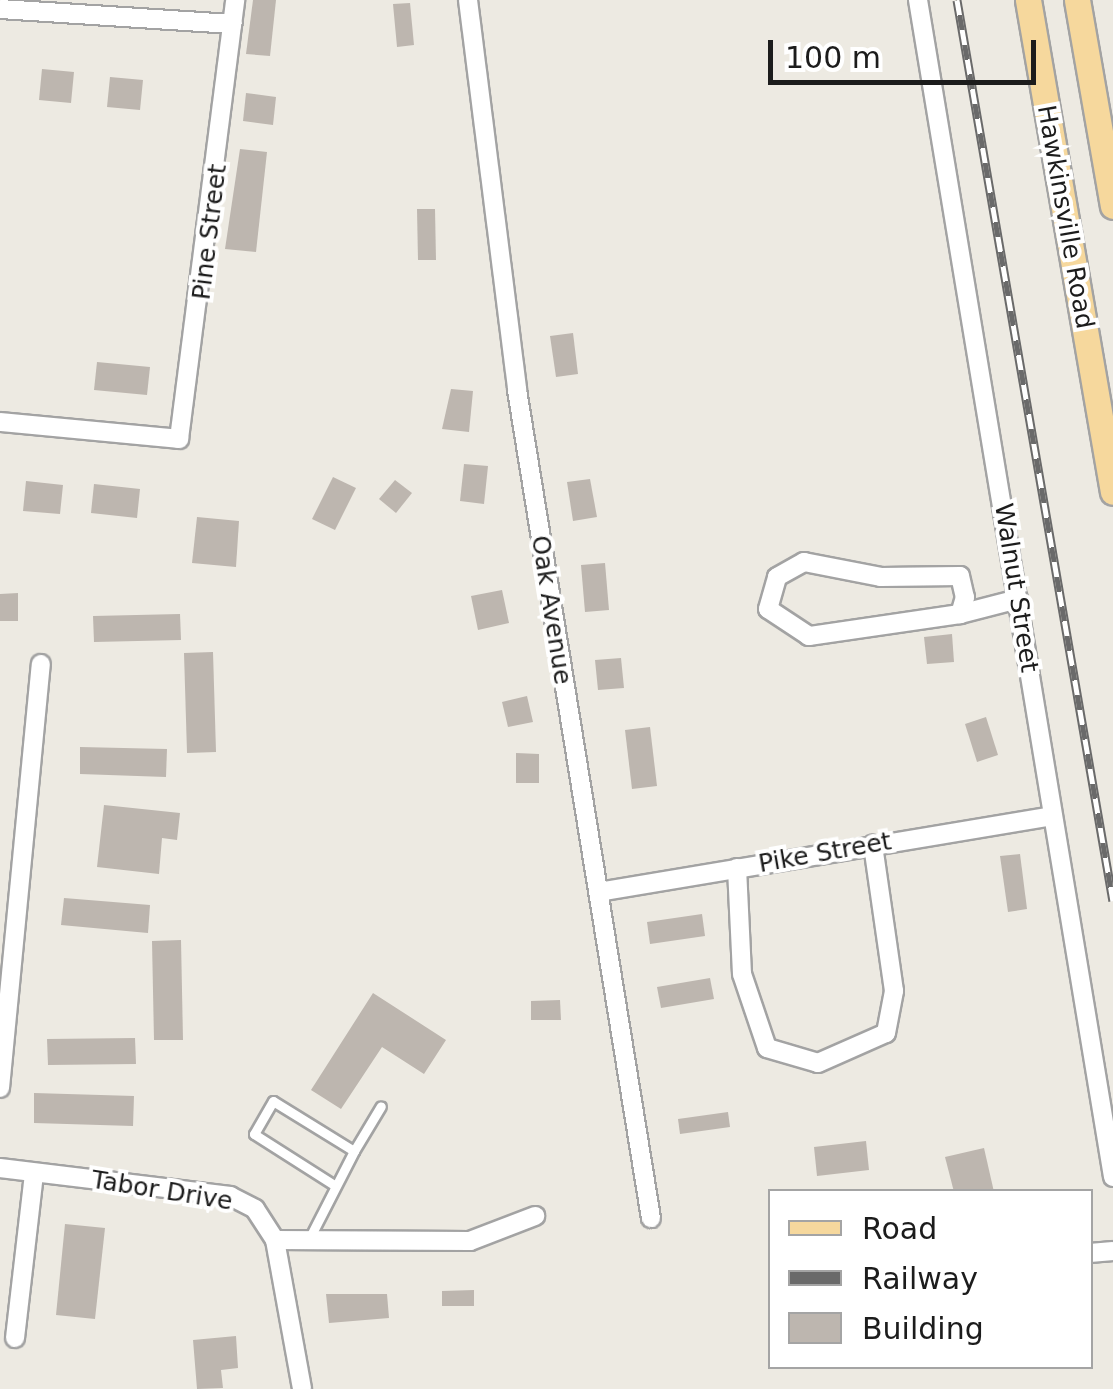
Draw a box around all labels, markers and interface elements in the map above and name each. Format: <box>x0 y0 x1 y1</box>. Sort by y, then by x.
scale bar <box>773 20 1040 82</box>
text: 100 m <box>785 40 881 75</box>
street label: Hawkinsville Road <box>1031 103 1099 331</box>
street label: Pine Street <box>187 162 233 302</box>
street label: Walnut Street <box>988 501 1044 675</box>
street label: Oak Avenue <box>524 533 578 687</box>
street label: Pike Street <box>756 827 894 879</box>
street label: Tabor Drive <box>89 1165 235 1217</box>
legend <box>768 1189 1093 1369</box>
text: Road <box>862 1211 937 1246</box>
text: Railway <box>862 1261 978 1296</box>
text: Building <box>862 1311 984 1346</box>

